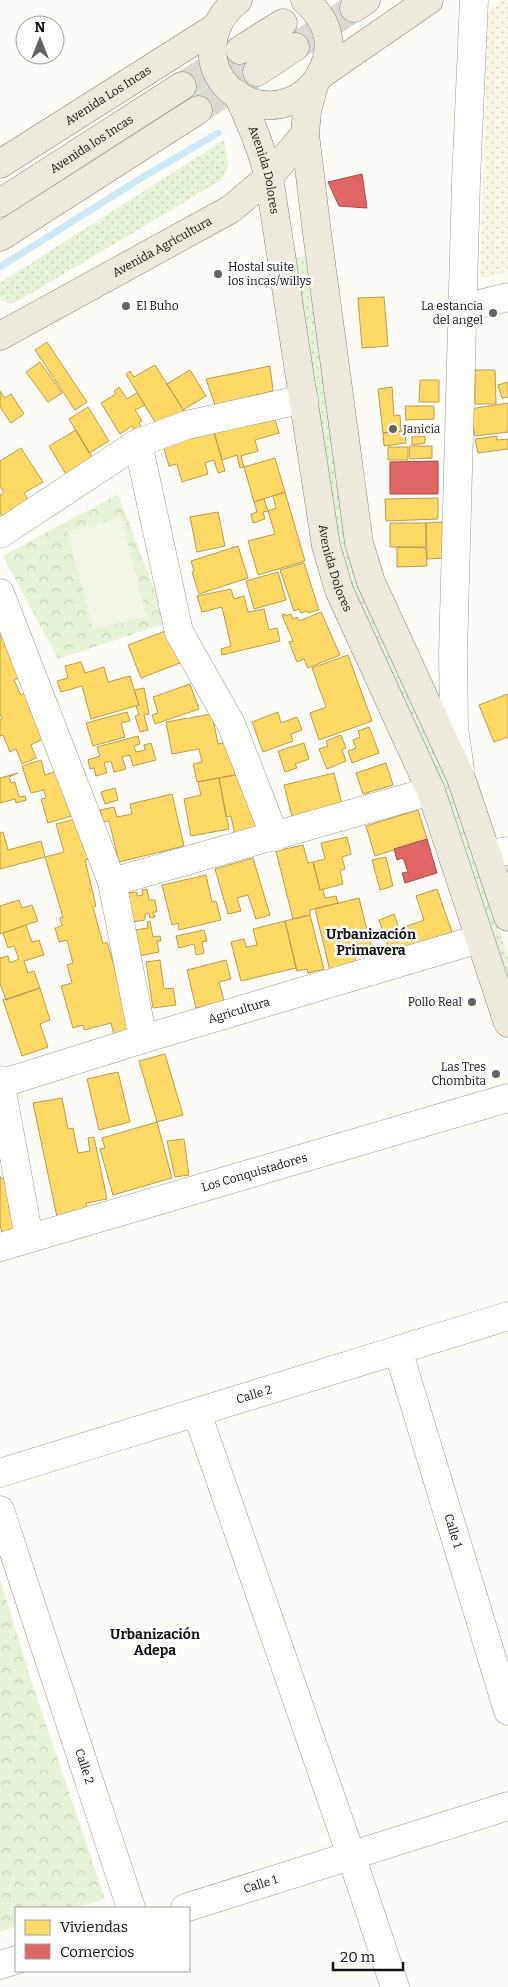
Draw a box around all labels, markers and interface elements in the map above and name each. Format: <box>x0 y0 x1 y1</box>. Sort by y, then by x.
north arrow <box>15 15 65 65</box>
text: N <box>35 19 46 36</box>
street label: Avenida Los Incas <box>62 63 154 128</box>
street label: Avenida los Incas <box>47 112 136 176</box>
street label: Avenida Dolores <box>245 124 282 215</box>
street label: Avenida Agricultura <box>110 214 215 280</box>
place label: Hostal suite los incas/willys <box>228 260 312 288</box>
marker: Hostal suite los incas/willys <box>212 268 224 280</box>
place label: El Buho <box>136 299 179 313</box>
place label: La estancia del angel <box>421 299 484 327</box>
marker: El Buho <box>120 300 132 312</box>
marker: La estancia del angel <box>487 307 499 319</box>
place label: Janicia <box>402 422 441 436</box>
marker: Janicia <box>387 423 399 435</box>
street label: Avenida Dolores <box>316 523 355 614</box>
district label: Urbanización Primavera <box>326 926 416 959</box>
street label: Agricultura <box>206 995 272 1026</box>
place label: Pollo Real <box>408 995 463 1009</box>
marker: Pollo Real <box>466 996 478 1008</box>
place label: Las Tres Chombita <box>431 1060 486 1088</box>
marker: Las Tres Chombita <box>490 1068 502 1080</box>
street label: Los Conquistadores <box>200 1150 309 1195</box>
street label: Calle 2 <box>235 1382 274 1407</box>
street label: Calle 1 <box>441 1512 465 1550</box>
district label: Urbanización Adepa <box>110 1626 200 1659</box>
street label: Calle 2 <box>72 1747 97 1786</box>
street label: Calle 1 <box>242 1872 279 1896</box>
legend <box>15 1907 190 1972</box>
text: Viviendas <box>60 1918 128 1936</box>
scale bar <box>333 1940 403 1972</box>
text: Comercios <box>60 1943 134 1961</box>
text: 20 m <box>340 1948 376 1966</box>

